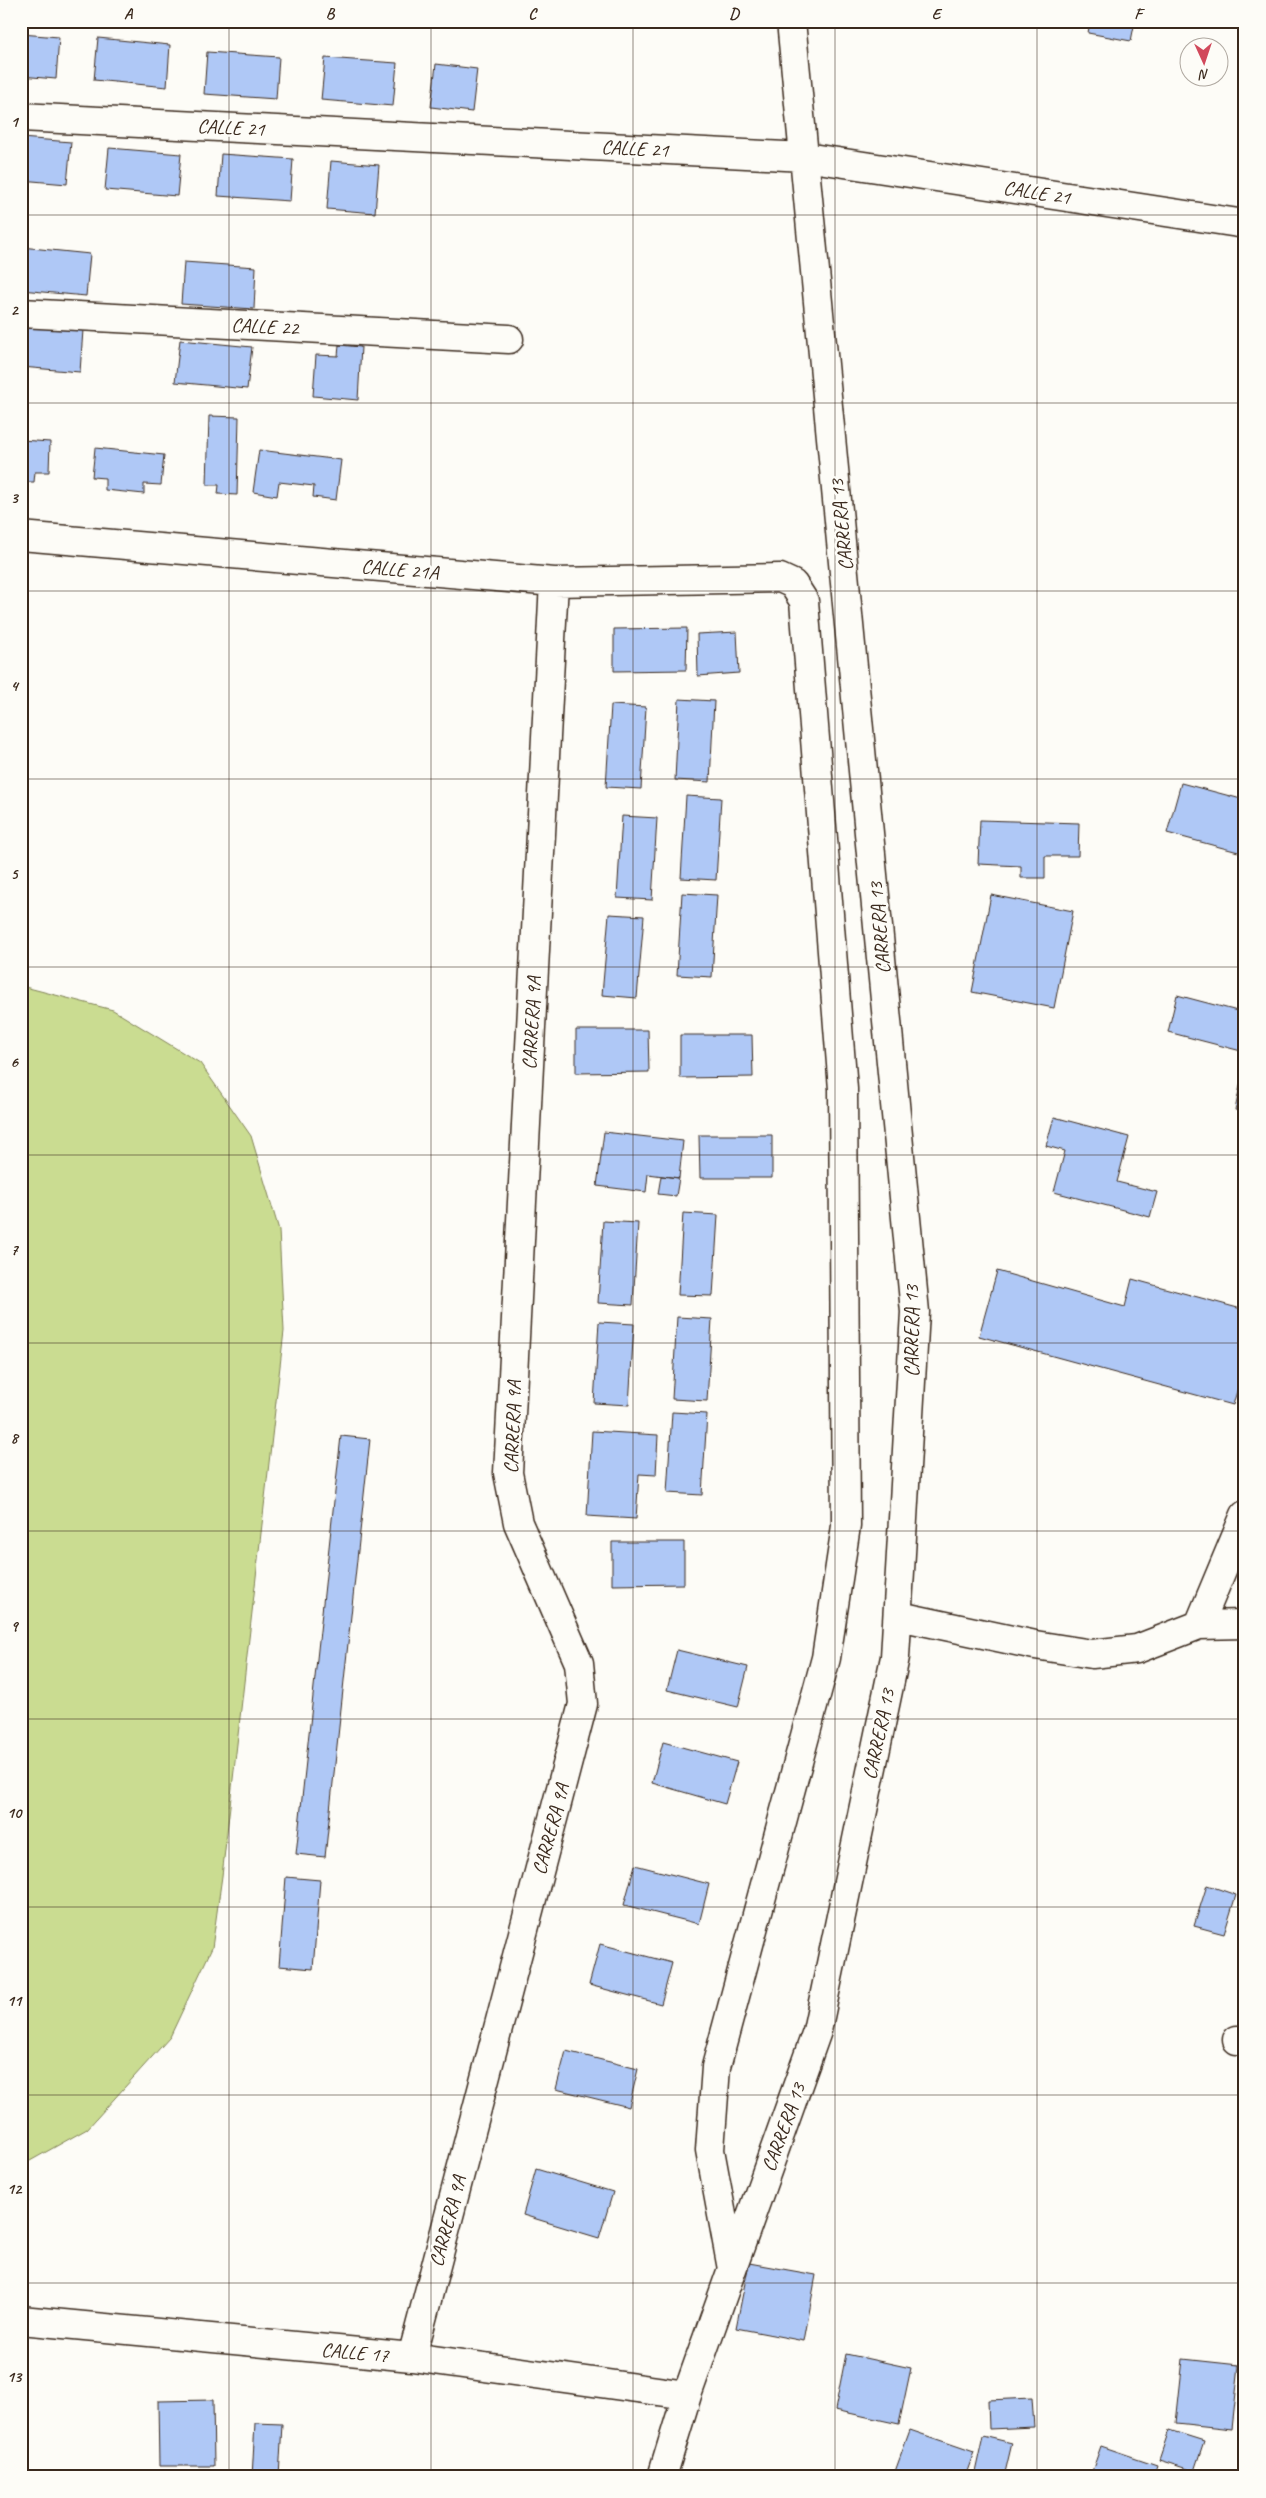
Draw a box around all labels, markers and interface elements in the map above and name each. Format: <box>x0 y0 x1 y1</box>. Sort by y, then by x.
text: A <box>124 4 134 24</box>
text: B <box>326 4 336 24</box>
text: C <box>528 4 538 24</box>
text: D <box>729 4 740 24</box>
text: E <box>932 4 943 24</box>
text: F <box>1134 4 1145 24</box>
north arrow <box>1178 38 1228 88</box>
text: N <box>1198 66 1209 83</box>
text: 1 <box>10 112 19 132</box>
street label: CALLE 21 <box>197 113 266 142</box>
street label: CALLE 21 <box>601 134 670 163</box>
street label: CALLE 21 <box>1002 175 1073 210</box>
text: 2 <box>10 300 19 320</box>
street label: CALLE 22 <box>231 312 301 341</box>
street label: CARRERA 13 <box>824 476 859 572</box>
text: 3 <box>10 488 19 508</box>
street label: CALLE 21A <box>360 554 441 585</box>
text: 4 <box>10 676 19 696</box>
text: 5 <box>11 864 20 884</box>
street label: CARRERA 13 <box>863 879 896 975</box>
street label: CARRERA 9A <box>517 975 546 1070</box>
text: 6 <box>10 1052 19 1072</box>
text: 7 <box>10 1240 19 1260</box>
street label: CARRERA 13 <box>899 1283 924 1377</box>
street label: CARRERA 9A <box>498 1379 527 1474</box>
text: 8 <box>10 1428 19 1448</box>
text: 9 <box>10 1616 19 1636</box>
street label: CARRERA 13 <box>857 1684 901 1782</box>
street label: CARRERA 9A <box>526 1780 575 1877</box>
text: 10 <box>7 1803 23 1823</box>
text: 11 <box>7 1991 23 2011</box>
street label: CARRERA 13 <box>756 2078 812 2175</box>
street label: CARRERA 9A <box>423 2172 472 2269</box>
text: 12 <box>7 2179 23 2199</box>
street label: CALLE 17 <box>320 2337 391 2368</box>
text: 13 <box>7 2367 23 2387</box>

